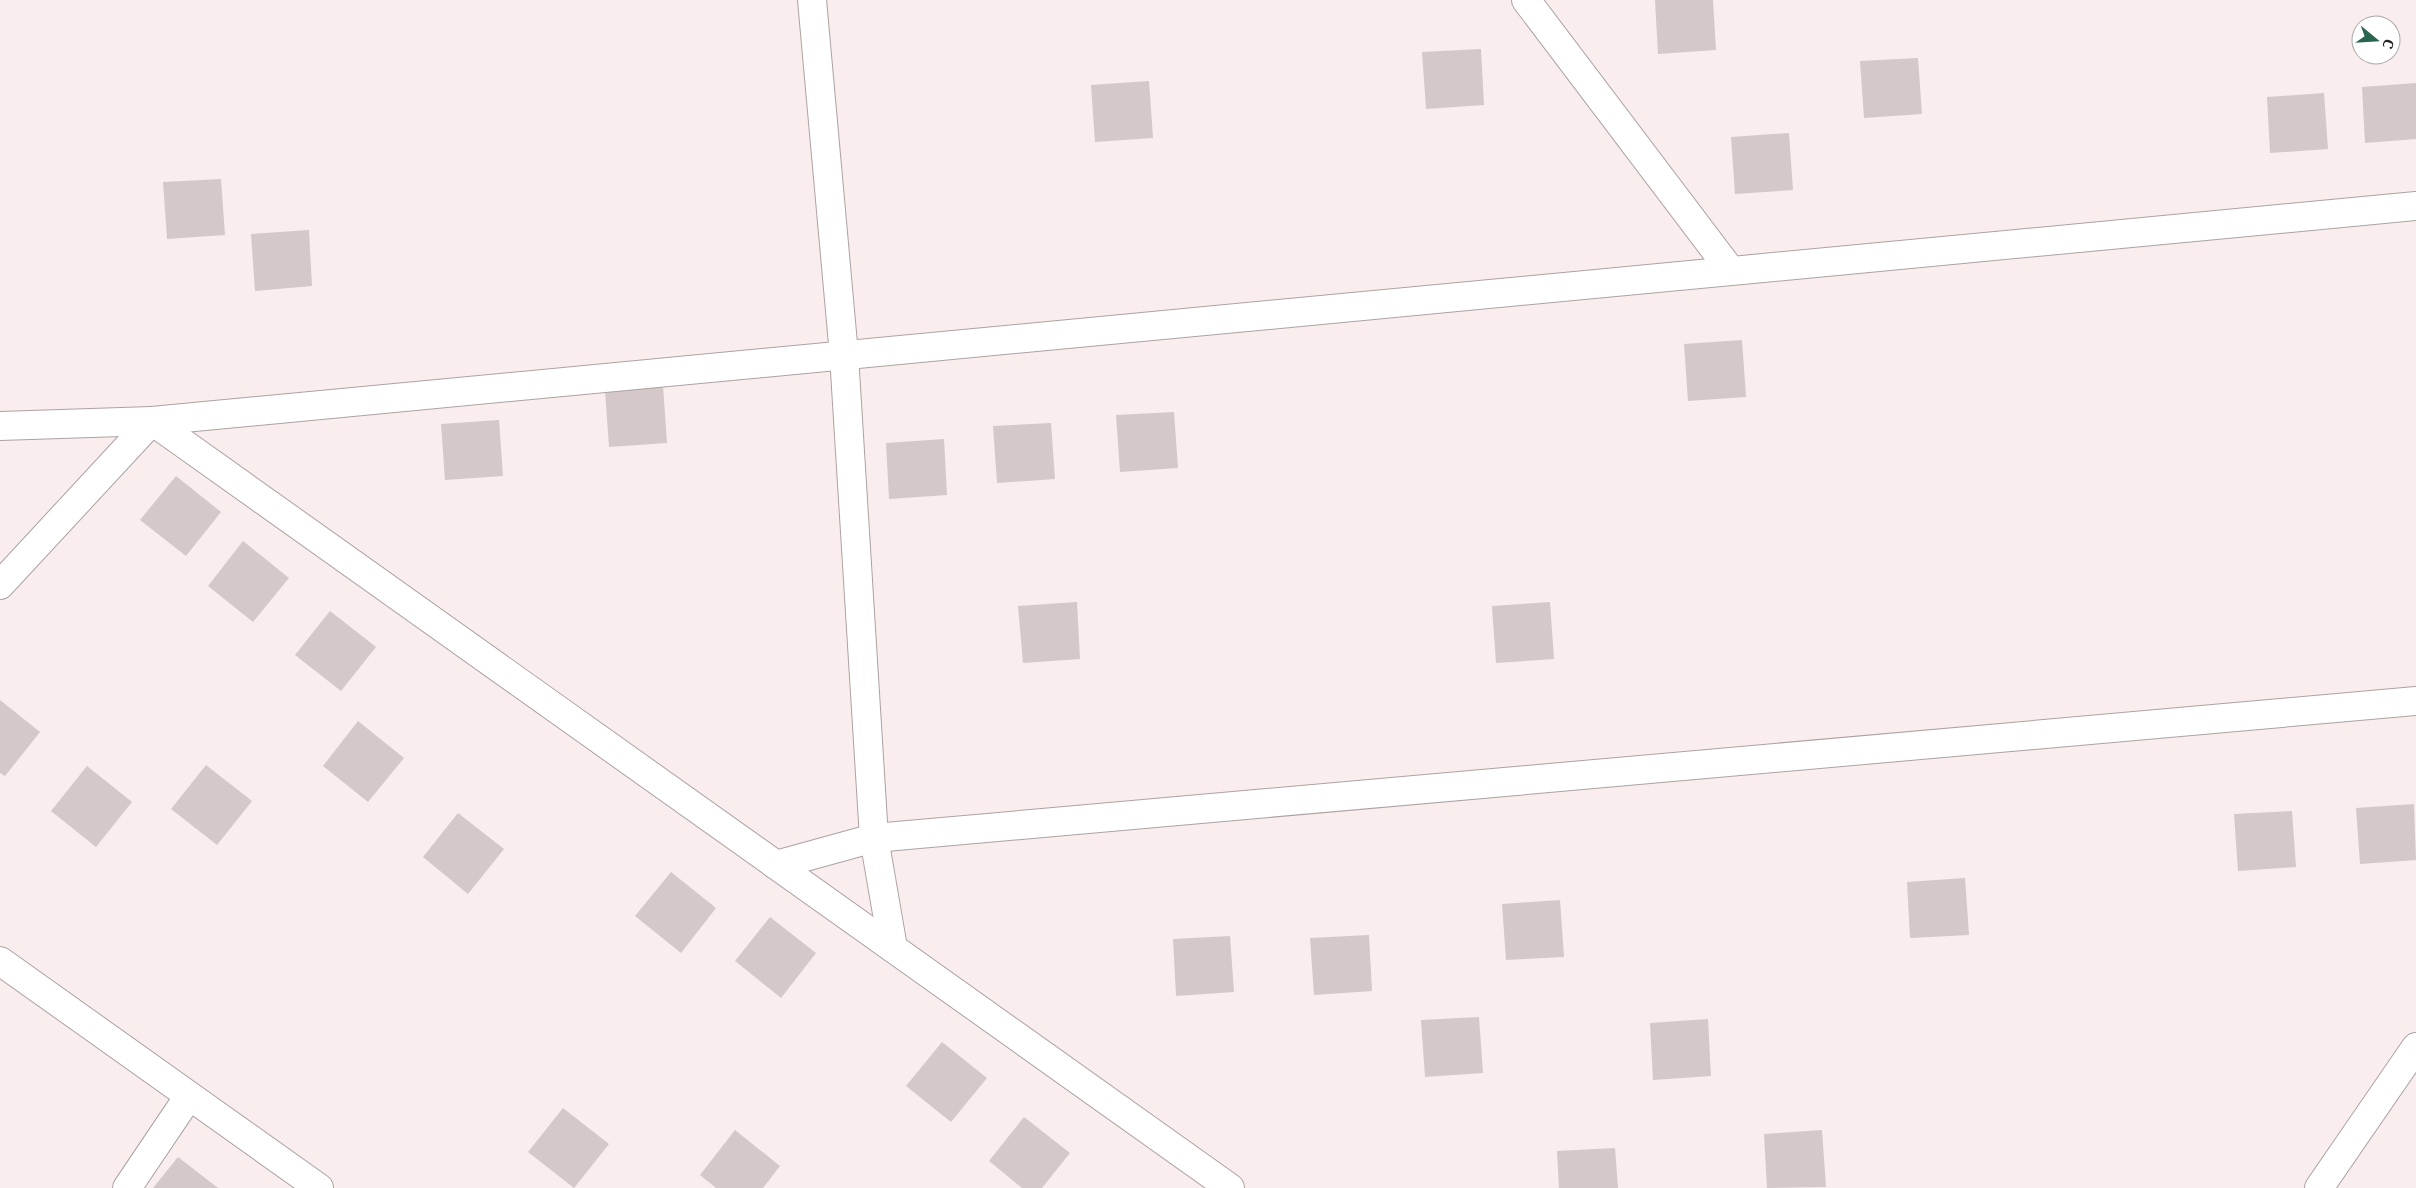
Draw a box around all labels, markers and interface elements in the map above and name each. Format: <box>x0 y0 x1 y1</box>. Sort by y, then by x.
north arrow <box>2351 15 2401 65</box>
text: С <box>2378 37 2399 51</box>

